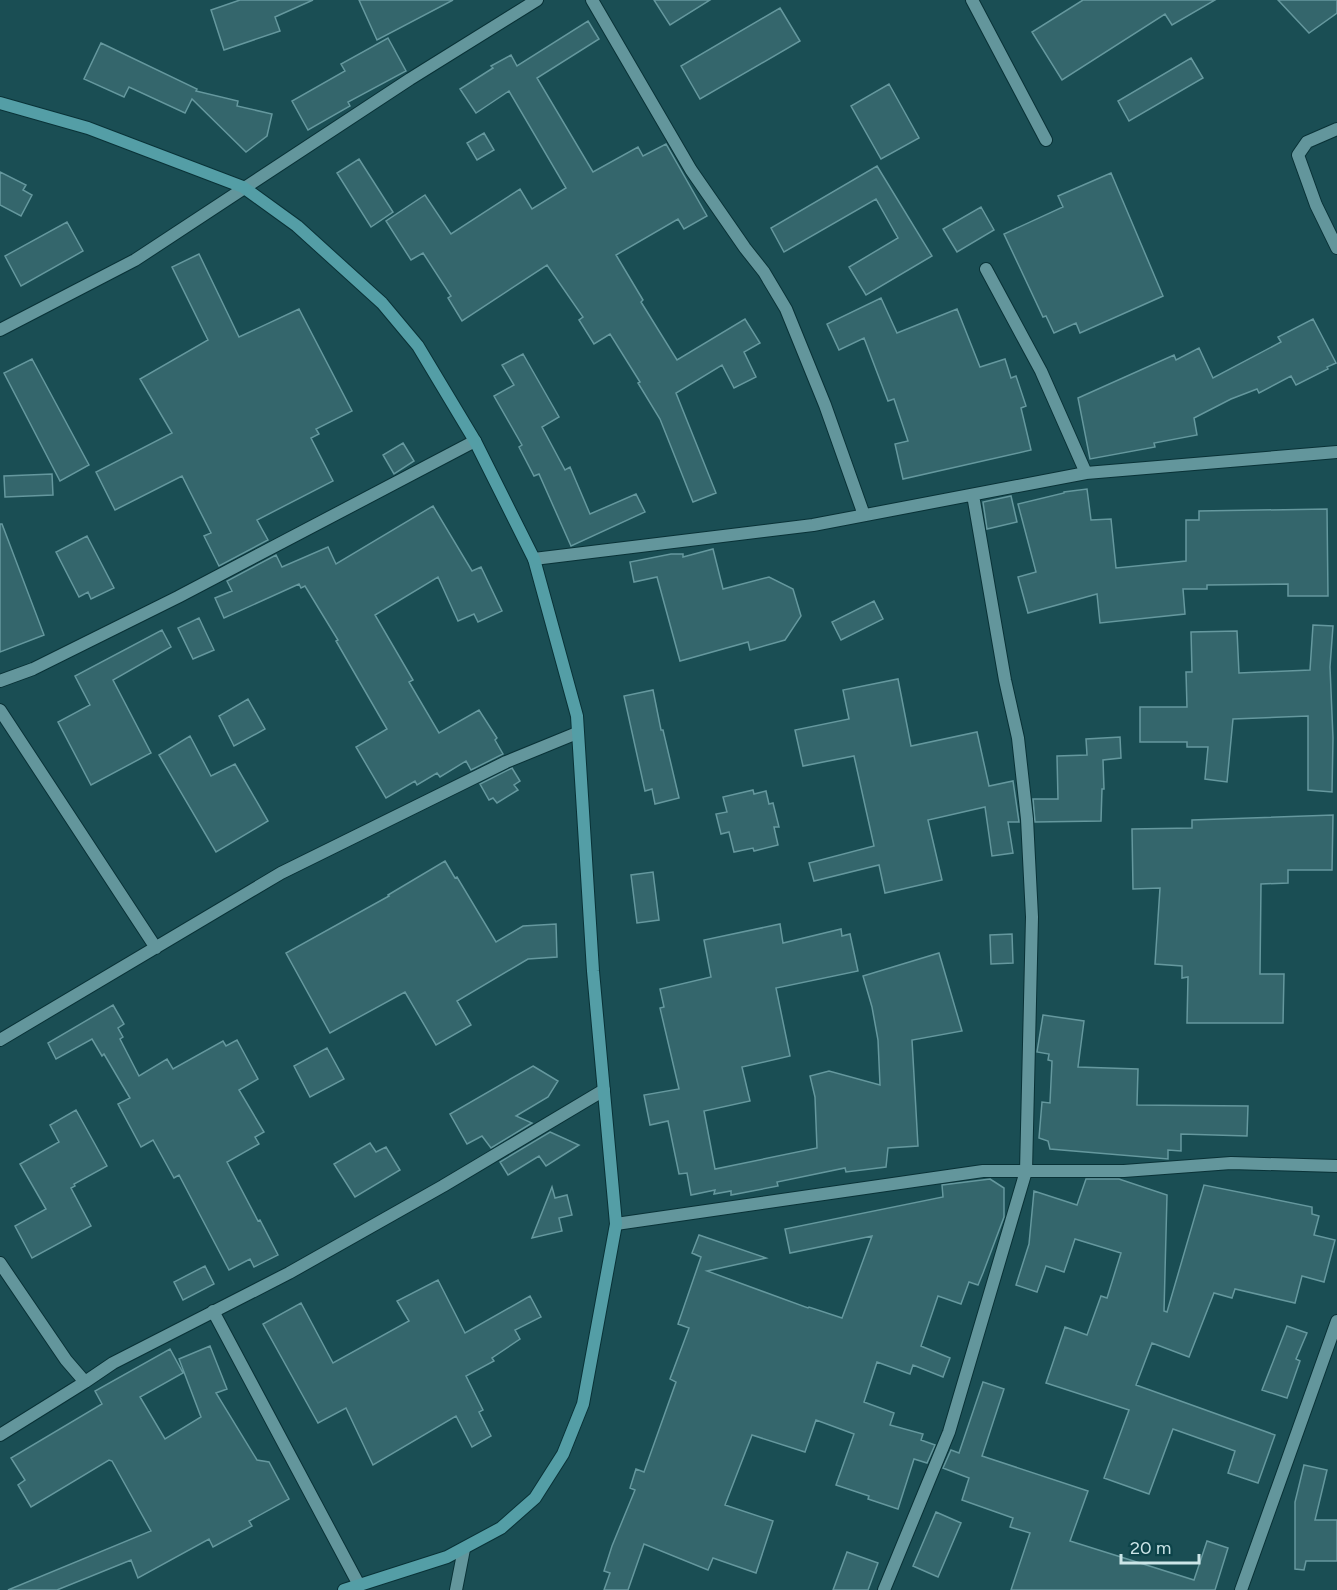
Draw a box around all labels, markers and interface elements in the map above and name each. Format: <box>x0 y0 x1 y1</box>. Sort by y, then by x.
scale bar <box>1121 1527 1199 1565</box>
text: 20 m <box>1130 1537 1171 1559</box>

